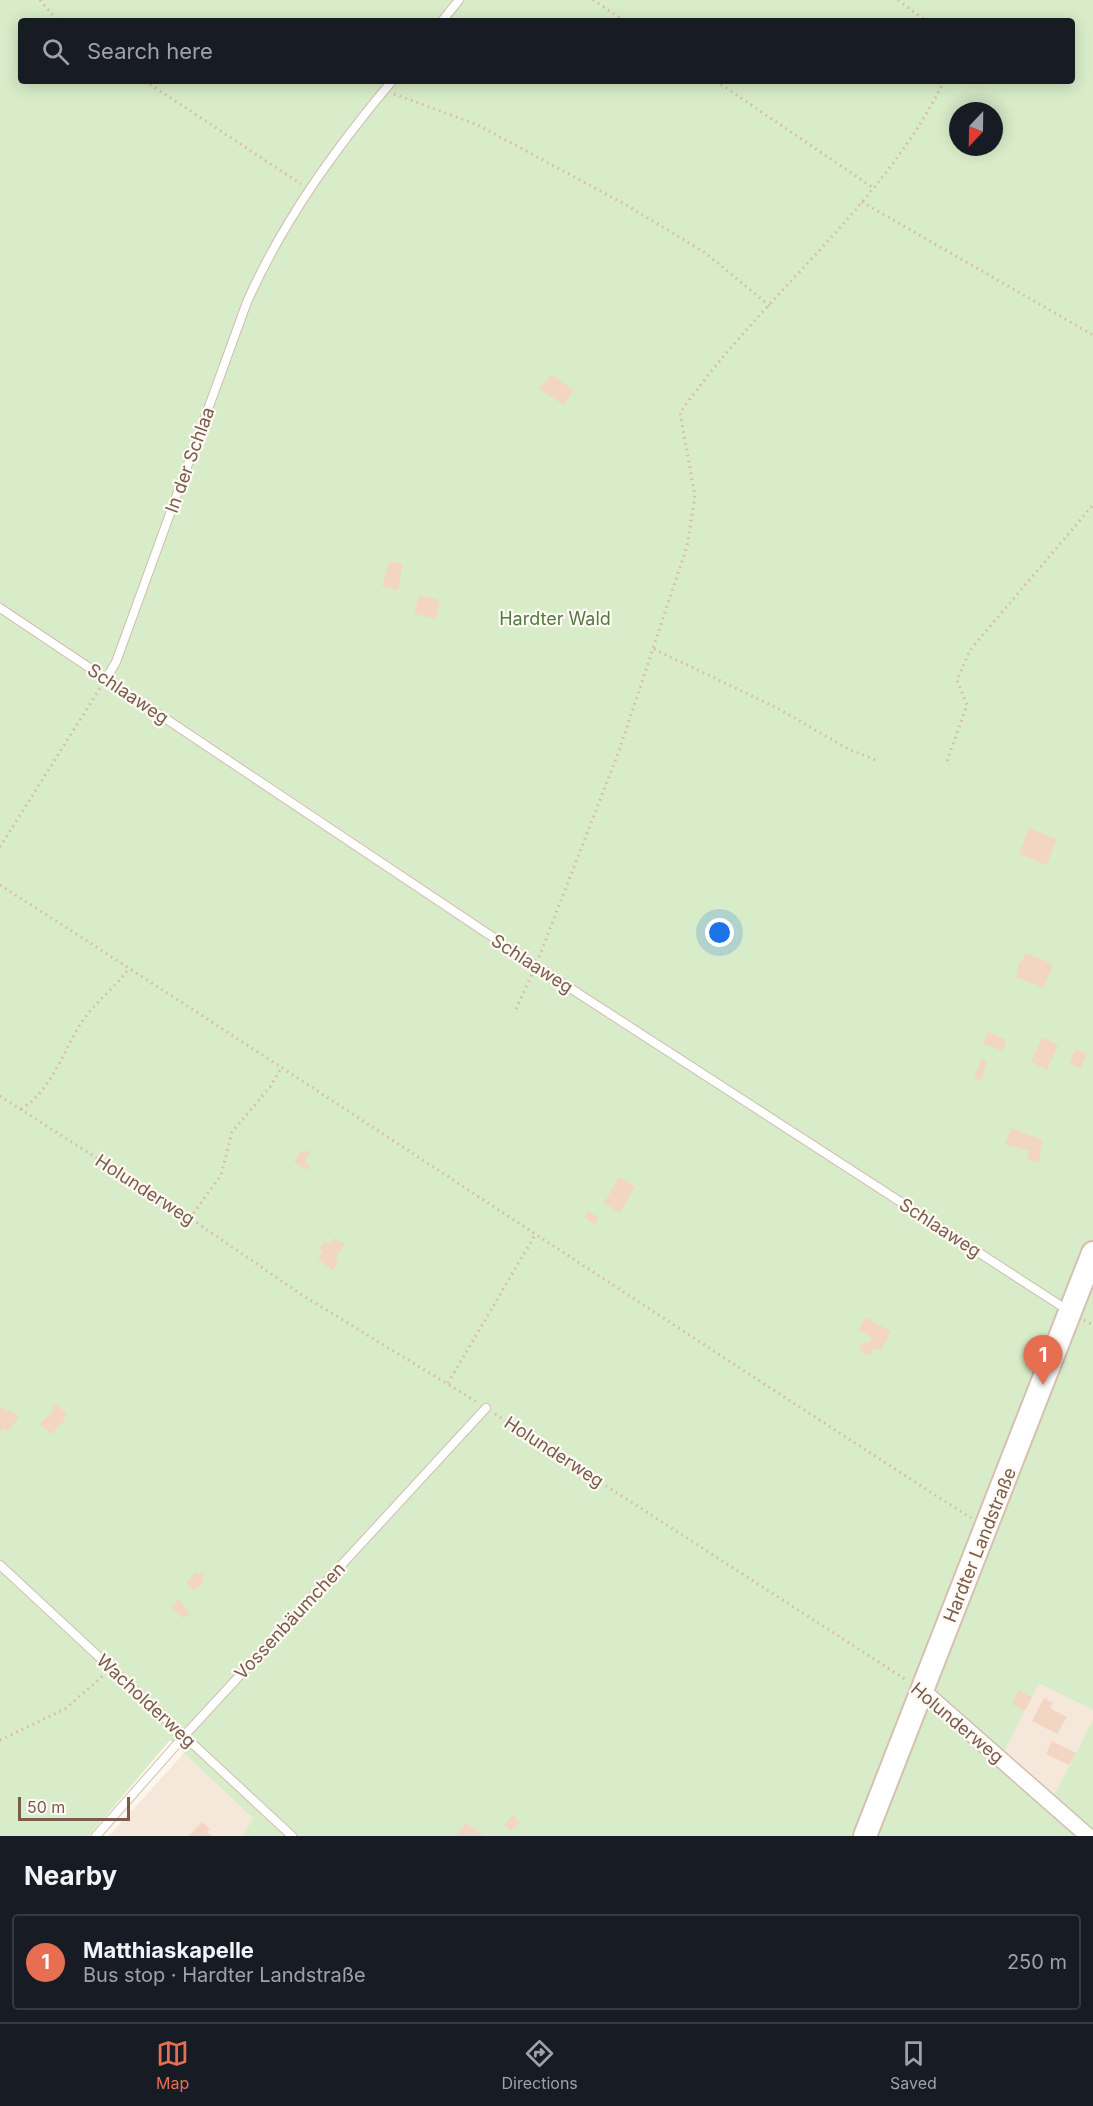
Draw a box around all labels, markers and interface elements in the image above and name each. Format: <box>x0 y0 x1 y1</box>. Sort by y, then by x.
search box <box>18 18 1075 84</box>
icon: search <box>39 35 72 68</box>
text: Search here <box>87 38 213 64</box>
north arrow <box>949 102 1003 156</box>
street label: In der Schlaa <box>161 404 218 516</box>
park label: Hardter Wald <box>499 608 611 629</box>
street label: Schlaaweg <box>84 659 173 728</box>
your location <box>705 918 734 947</box>
street label: Schlaaweg <box>488 929 577 998</box>
street label: Holunderweg <box>92 1150 199 1229</box>
street label: Schlaaweg <box>896 1193 985 1262</box>
pin: 1 <box>1024 1336 1062 1385</box>
street label: Holunderweg <box>501 1412 608 1491</box>
street label: Hardter Landstraße <box>939 1464 1020 1625</box>
street label: Vossenbäumchen <box>230 1558 349 1683</box>
street label: Wacholderweg <box>93 1650 200 1752</box>
street label: Holunderweg <box>907 1678 1008 1767</box>
scale bar <box>18 1794 130 1822</box>
text: 50 m <box>27 1797 65 1817</box>
text: Nearby <box>24 1860 117 1891</box>
text: Matthiaskapelle <box>83 1937 254 1963</box>
text: 1 <box>41 1950 50 1974</box>
text: 250 m <box>1007 1950 1067 1974</box>
text: Bus stop · Hardter Landstraße <box>83 1963 366 1987</box>
tab: Map <box>156 2037 189 2093</box>
tab: Directions <box>502 2037 578 2093</box>
tab: Saved <box>890 2037 937 2093</box>

